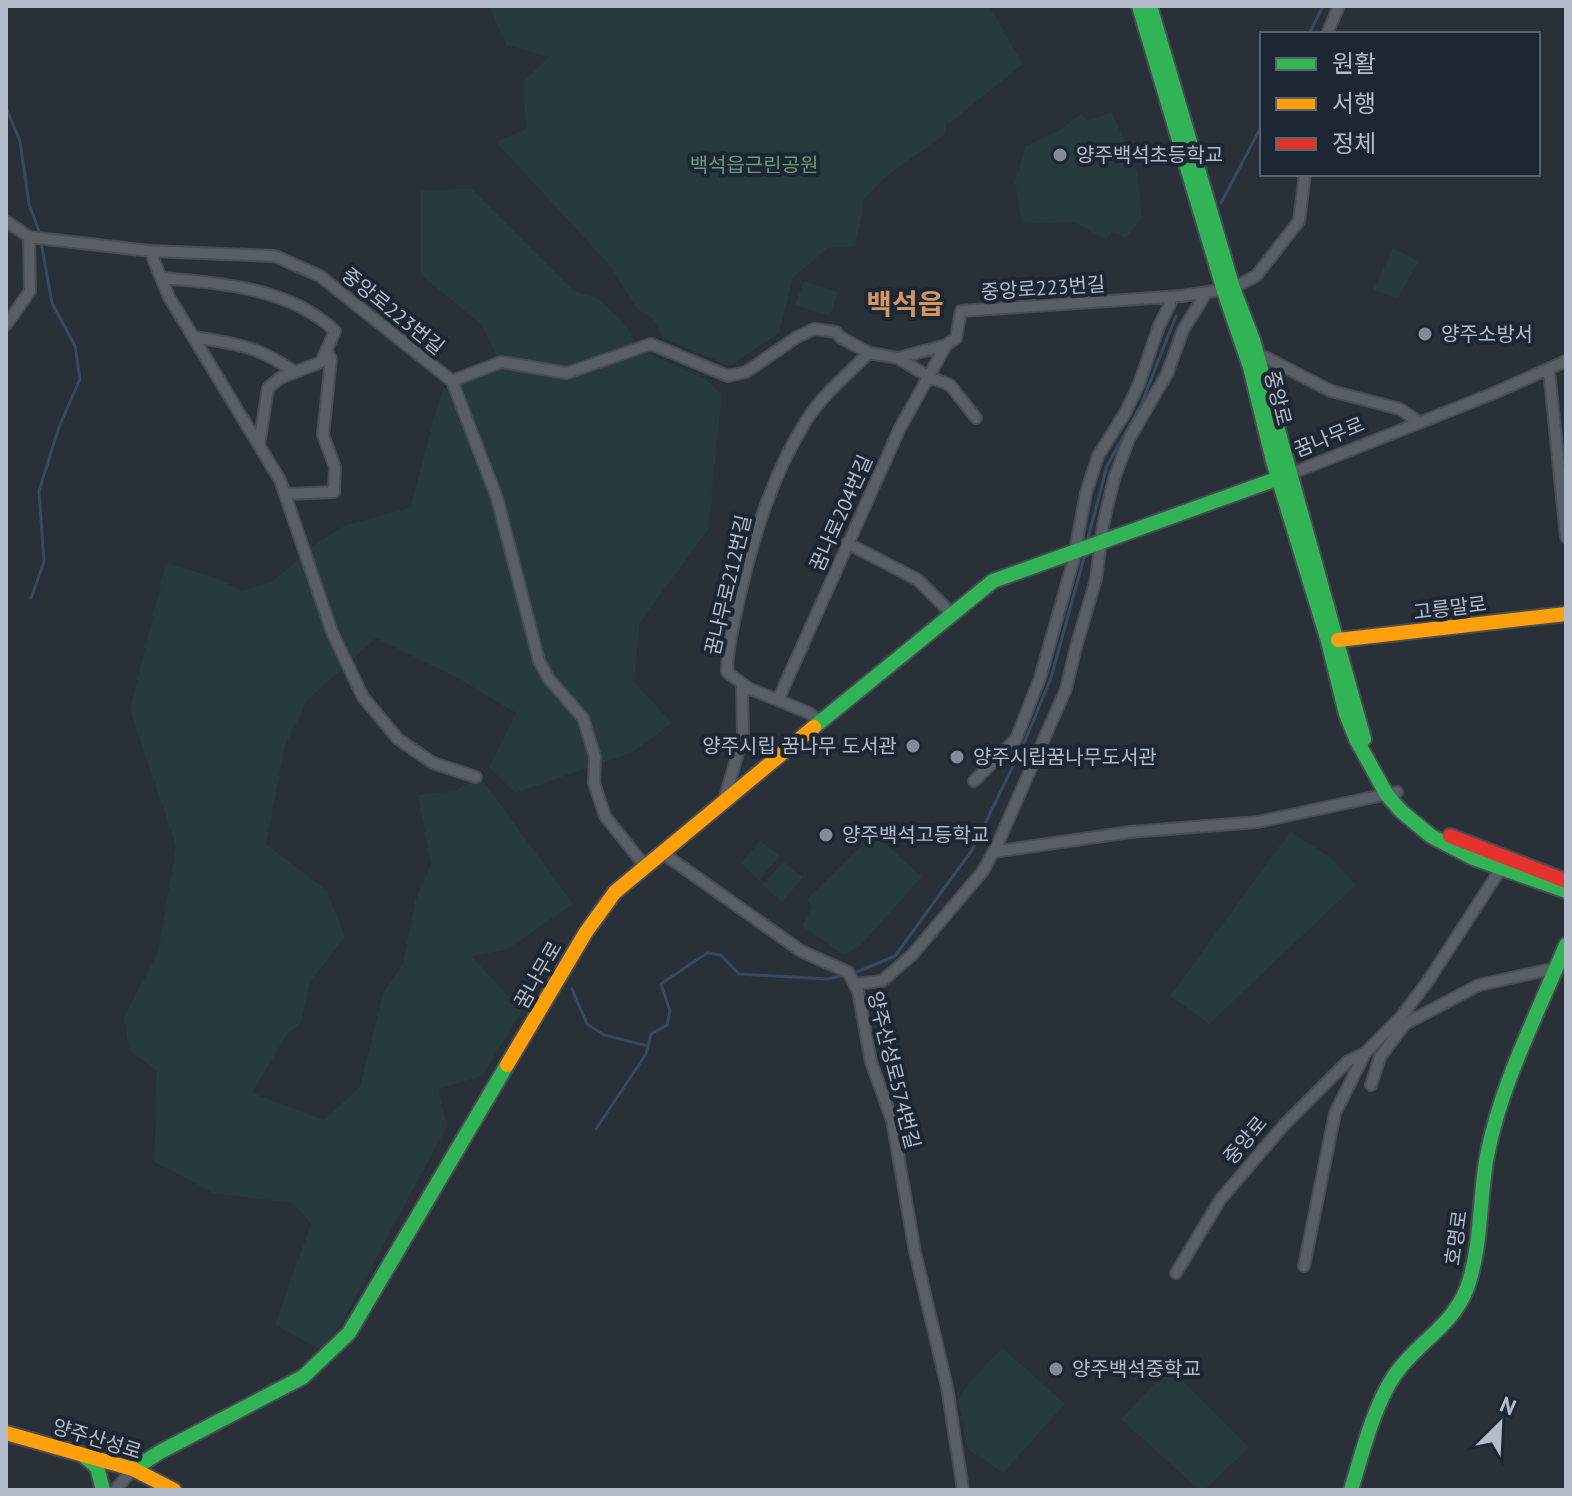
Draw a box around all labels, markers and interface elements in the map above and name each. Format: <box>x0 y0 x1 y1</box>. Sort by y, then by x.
legend <box>1260 32 1540 176</box>
text: 원활 <box>1332 48 1376 79</box>
text: 서행 <box>1332 88 1376 119</box>
text: 정체 <box>1332 128 1376 159</box>
place label: 양주백석초등학교 <box>1076 142 1223 168</box>
marker: 양주백석초등학교 <box>1051 146 1069 164</box>
park label: 백석읍근린공원 <box>690 152 818 178</box>
street label: 중앙로223번길 <box>336 262 450 360</box>
street label: 중앙로223번길 <box>980 271 1106 305</box>
district label: 백석읍 <box>866 285 944 322</box>
place label: 양주소방서 <box>1441 321 1533 347</box>
marker: 양주소방서 <box>1416 325 1434 343</box>
street label: 중앙로 <box>1259 368 1297 428</box>
street label: 꿈나무로 <box>1290 411 1368 463</box>
street label: 꿈나로204번길 <box>804 451 878 575</box>
street label: 꿈나무로212번길 <box>699 512 757 658</box>
street label: 고릉말로 <box>1412 591 1488 625</box>
place label: 양주시립 꿈나무 도서관 <box>702 733 897 759</box>
marker: 양주시립 꿈나무 도서관 <box>904 737 922 755</box>
place label: 양주시립꿈나무도서관 <box>973 744 1157 770</box>
marker: 양주시립꿈나무도서관 <box>948 748 966 766</box>
place label: 양주백석고등학교 <box>842 822 989 848</box>
marker: 양주백석고등학교 <box>817 826 835 844</box>
street label: 꿈나무로 <box>508 937 568 1013</box>
street label: 양주산성로574번길 <box>862 989 926 1151</box>
street label: 중앙로 <box>1217 1110 1273 1170</box>
street label: 호명로 <box>1439 1209 1473 1267</box>
place label: 양주백석중학교 <box>1072 1356 1201 1382</box>
marker: 양주백석중학교 <box>1047 1360 1065 1378</box>
north arrow <box>1460 1384 1540 1464</box>
text: N <box>1496 1390 1520 1421</box>
street label: 양주산성로 <box>49 1413 145 1465</box>

